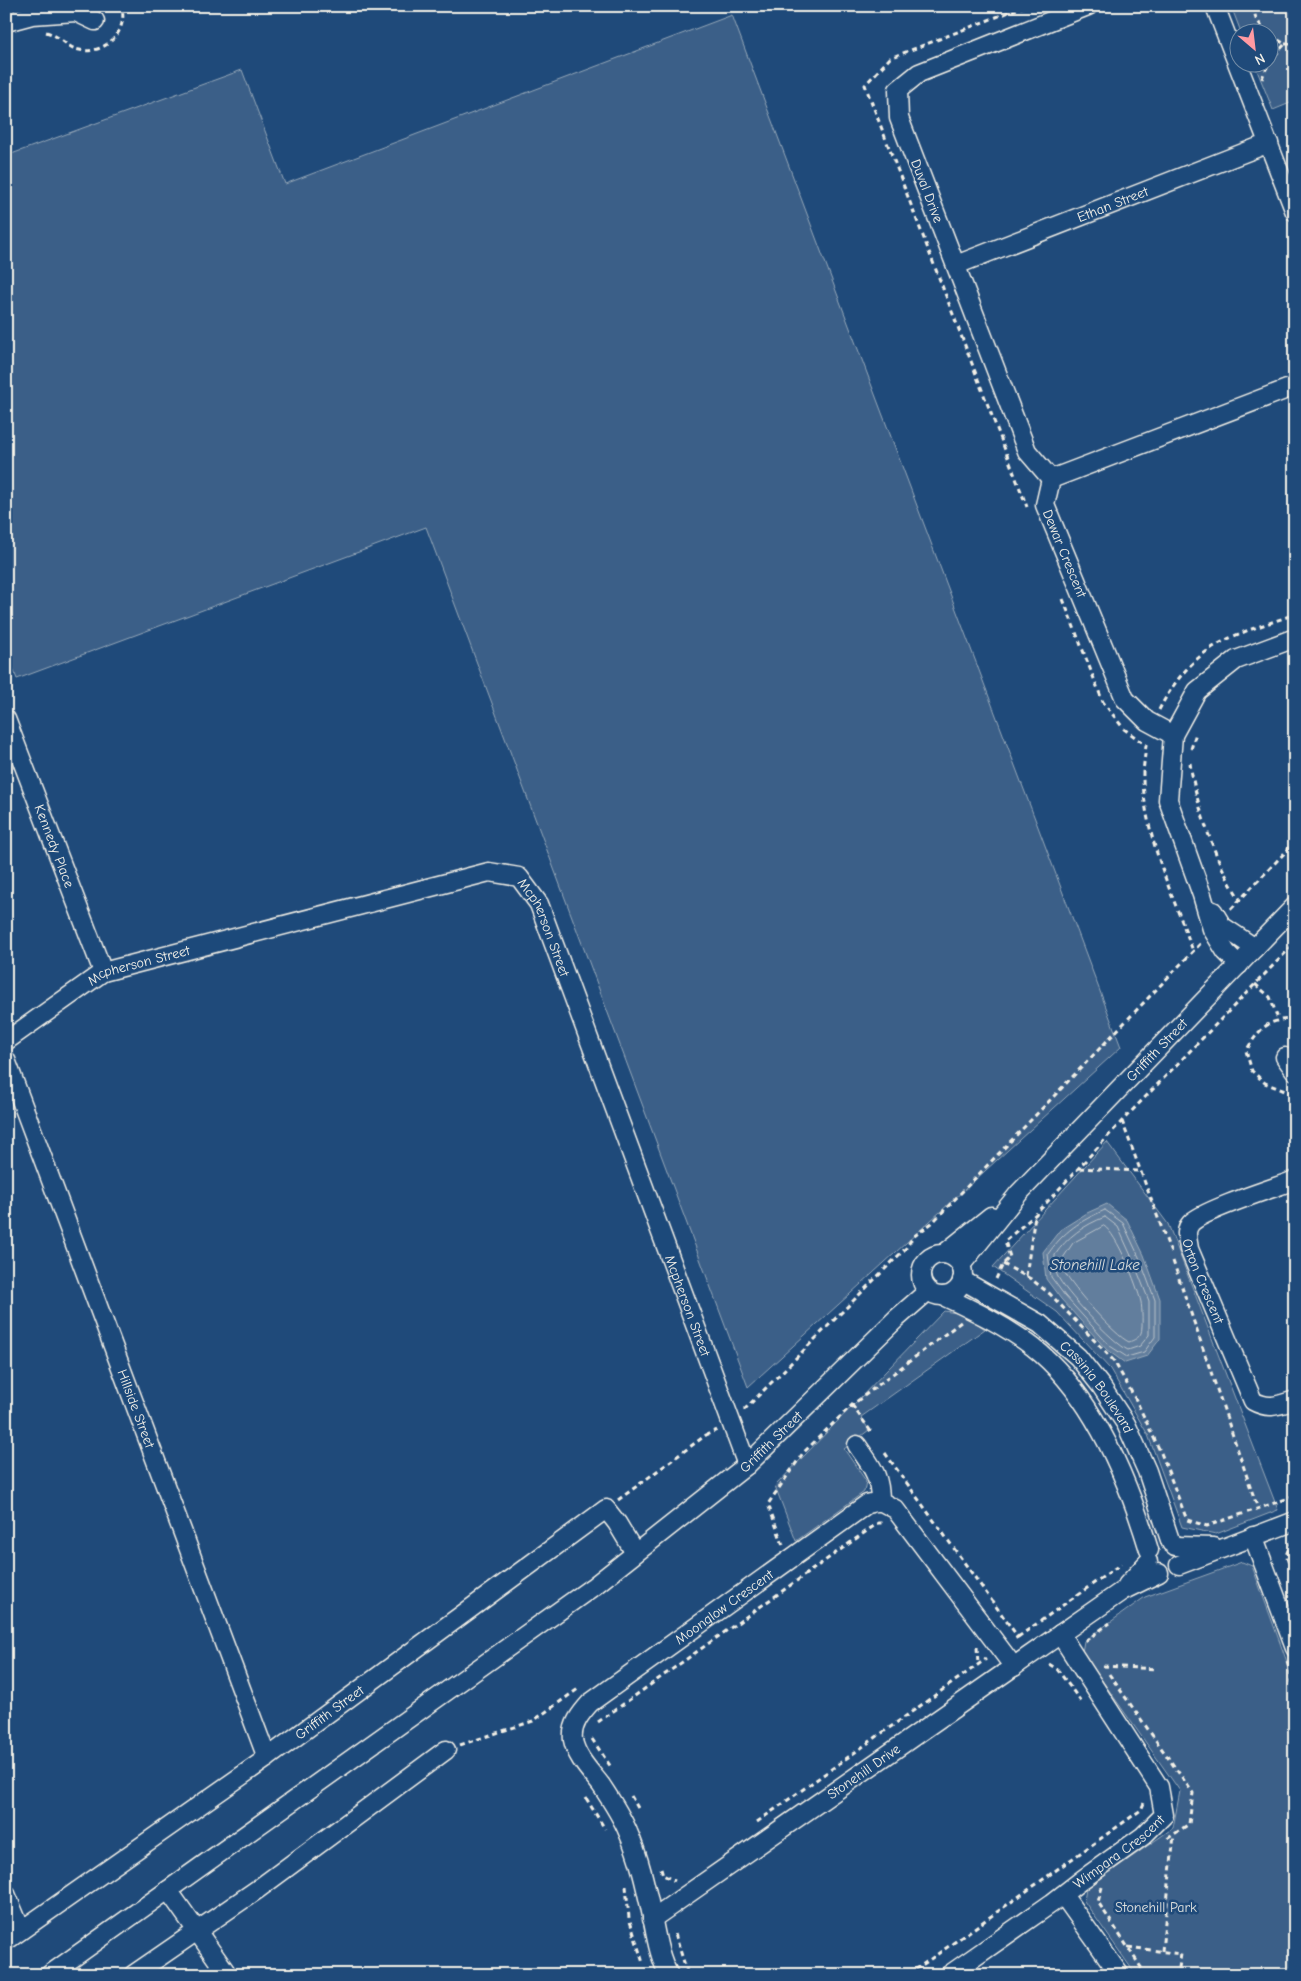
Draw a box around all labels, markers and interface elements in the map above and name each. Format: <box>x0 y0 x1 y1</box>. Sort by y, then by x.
north arrow <box>1228 22 1278 72</box>
text: N <box>1252 49 1268 69</box>
street label: Duval Drive <box>907 157 947 225</box>
street label: Ethan Street <box>1075 182 1151 225</box>
street label: Dewar Crescent <box>1039 507 1091 601</box>
street label: Kennedy Place <box>31 802 78 890</box>
street label: Mcpherson Street <box>514 875 574 980</box>
street label: Mcpherson Street <box>84 941 193 989</box>
street label: Griffith Street <box>1122 1014 1192 1085</box>
street label: Orton Crescent <box>1179 1237 1228 1327</box>
street label: Mcpherson Street <box>661 1252 715 1359</box>
water label: Stonehill Lake <box>1050 1256 1140 1274</box>
street label: Cassinia Boulevard <box>1057 1337 1137 1435</box>
street label: Hillside Street <box>114 1367 159 1451</box>
street label: Griffith Street <box>736 1407 806 1476</box>
street label: Moonglow Crescent <box>671 1565 777 1648</box>
street label: Griffith Street <box>292 1681 368 1743</box>
street label: Stonehill Drive <box>824 1740 903 1803</box>
street label: Wimpara Crescent <box>1070 1810 1169 1892</box>
park label: Stonehill Park <box>1115 1899 1197 1916</box>

